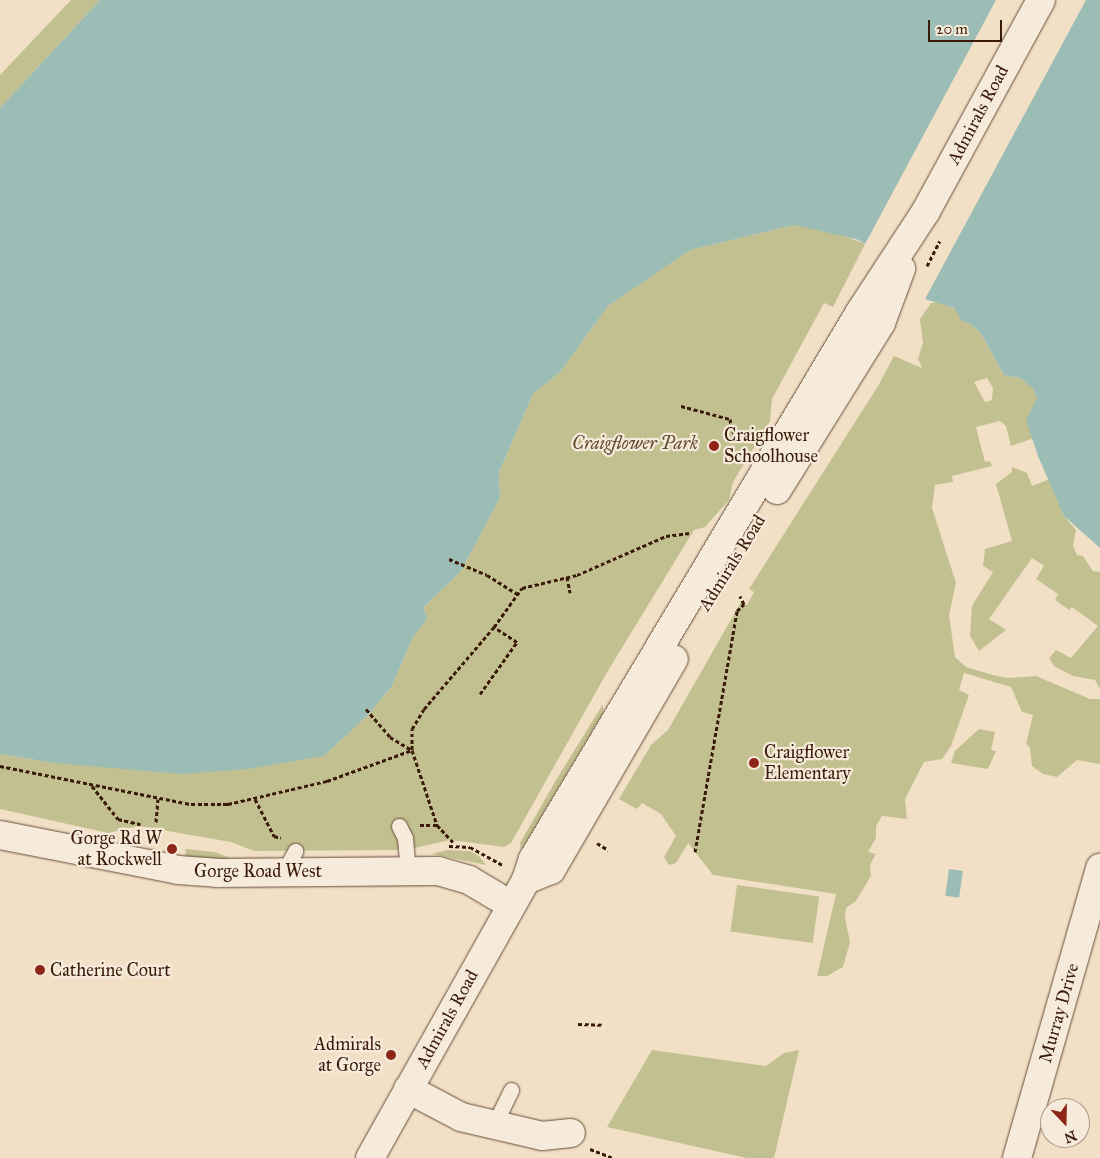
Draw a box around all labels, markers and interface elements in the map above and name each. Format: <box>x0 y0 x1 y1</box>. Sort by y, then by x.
scale bar <box>930 10 1004 42</box>
text: 20 m <box>936 20 968 38</box>
street label: Admirals Road <box>943 62 1013 168</box>
place label: Craigflower Schoolhouse <box>724 425 818 468</box>
park label: Craigflower Park <box>572 432 698 454</box>
marker: Craigflower Schoolhouse <box>708 440 720 452</box>
street label: Admirals Road <box>694 511 770 615</box>
place label: Craigflower Elementary <box>764 742 851 784</box>
marker: Craigflower Elementary <box>748 757 760 769</box>
place label: Gorge Rd W at Rockwell <box>71 828 162 871</box>
marker: Gorge Rd W at Rockwell <box>166 843 178 855</box>
street label: Gorge Road West <box>194 860 322 882</box>
place label: Catherine Court <box>50 959 171 981</box>
street label: Murray Drive <box>1034 961 1084 1065</box>
marker: Catherine Court <box>34 964 46 976</box>
street label: Admirals Road <box>411 966 483 1072</box>
place label: Admirals at Gorge <box>314 1034 381 1076</box>
marker: Admirals at Gorge <box>385 1049 397 1061</box>
north arrow <box>1040 1098 1090 1148</box>
text: N <box>1062 1126 1079 1147</box>

